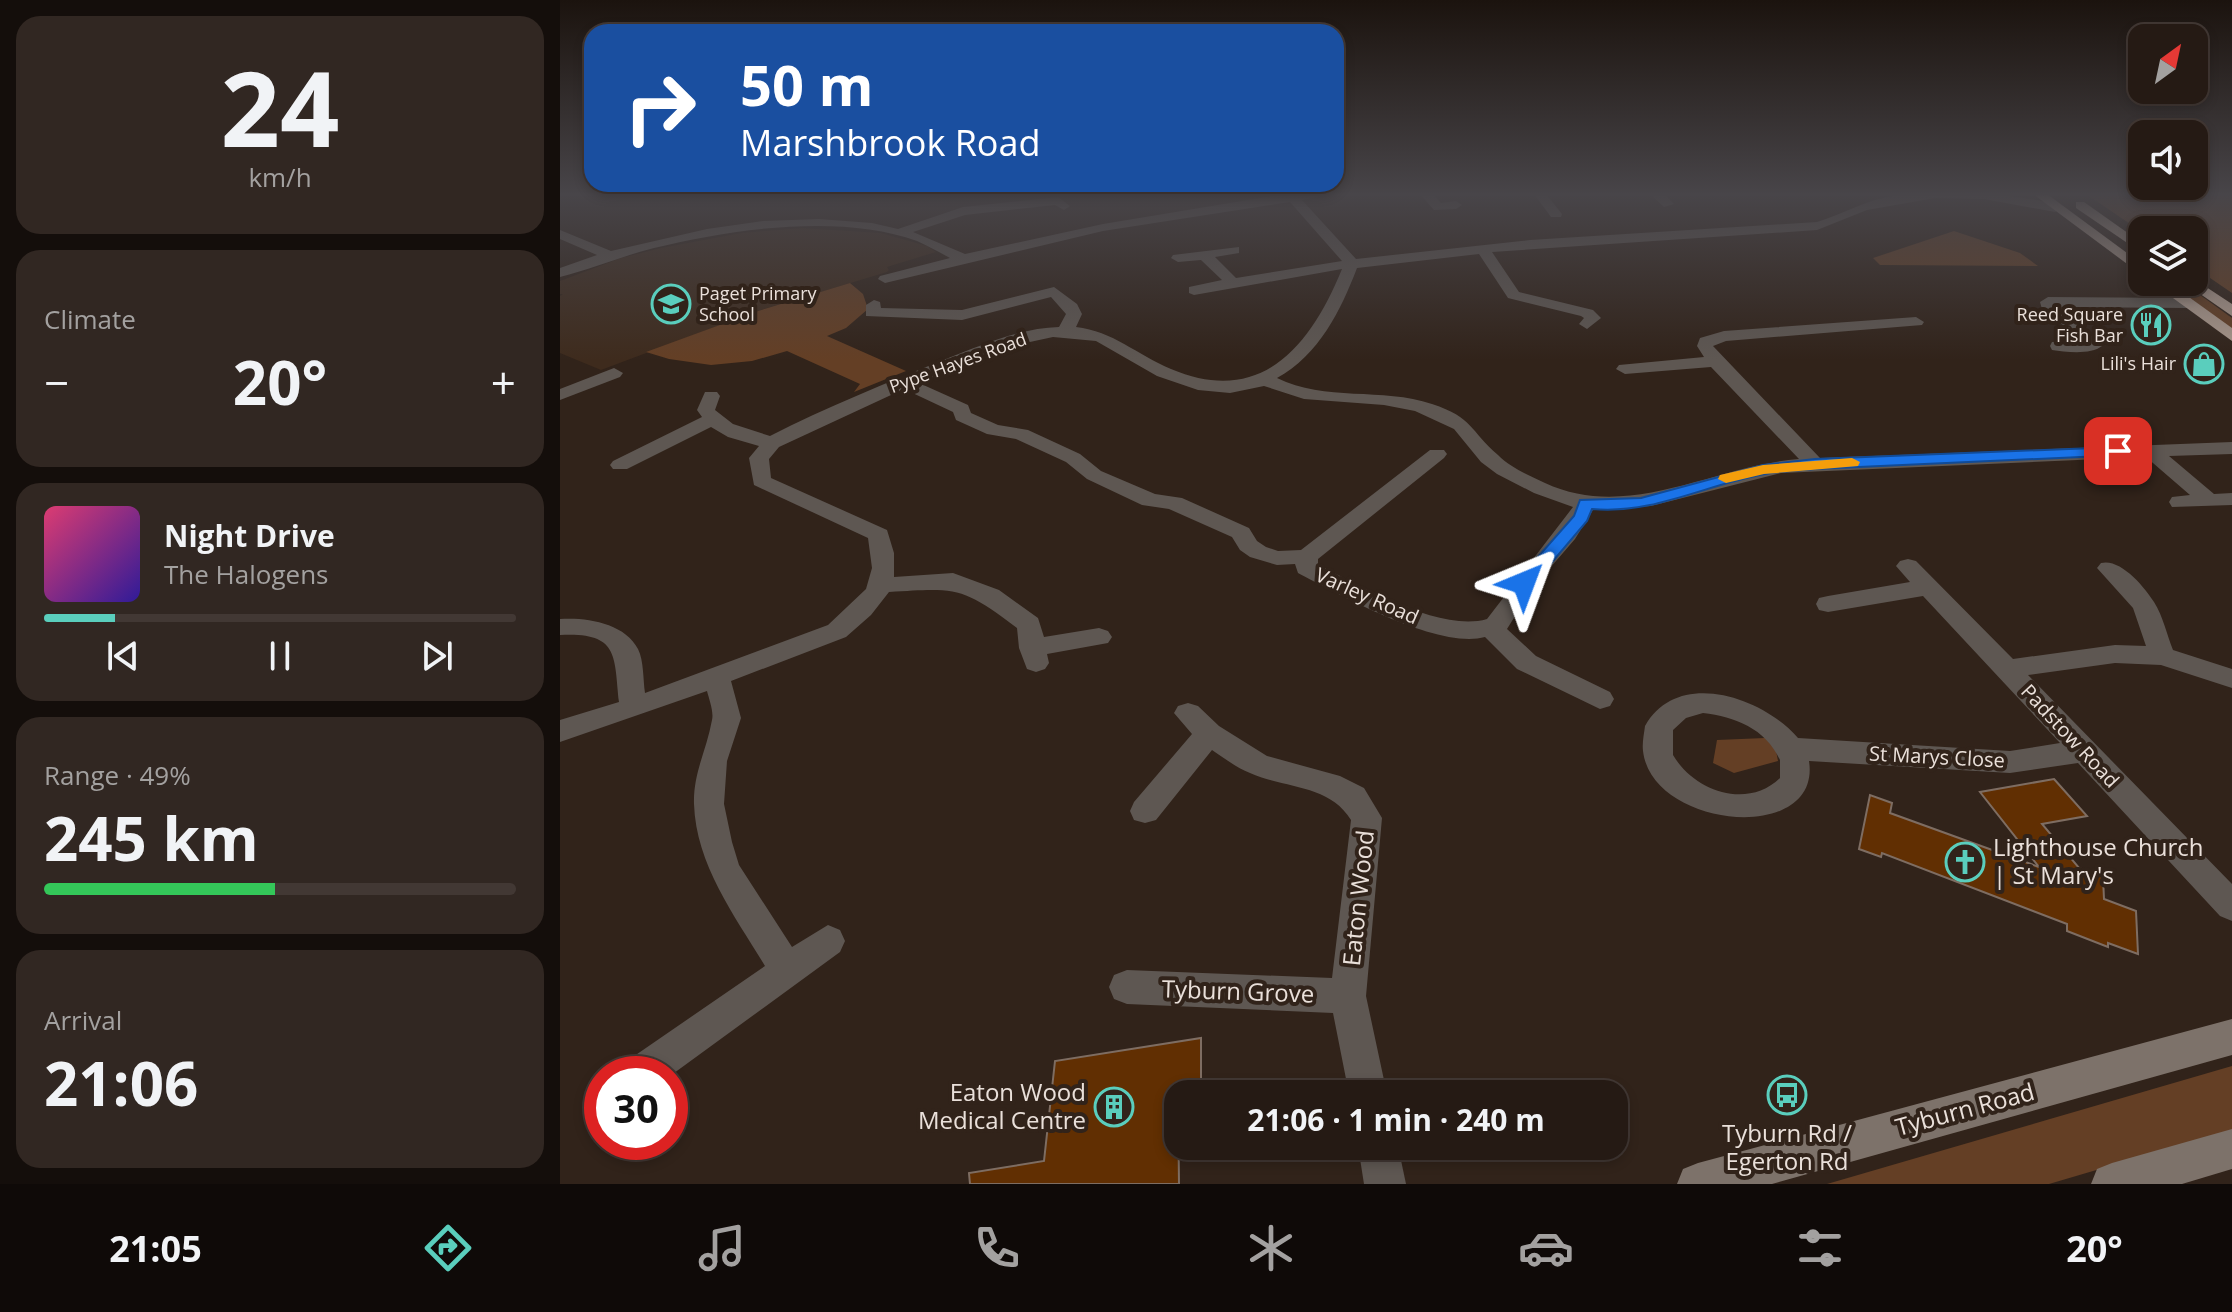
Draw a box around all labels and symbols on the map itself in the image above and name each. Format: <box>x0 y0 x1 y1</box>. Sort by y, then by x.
north arrow <box>2128 24 2208 104</box>
place label: Paget Primary School <box>699 281 818 326</box>
school or university icon: Paget Primary School <box>650 283 692 325</box>
place label: Reed Square Fish Bar <box>2017 302 2124 347</box>
restaurant icon: Reed Square Fish Bar <box>2130 304 2172 346</box>
street label: Pype Hayes Road <box>886 326 1030 398</box>
shop icon: Lili's Hair <box>2183 343 2225 385</box>
place label: Lili's Hair <box>2101 351 2177 375</box>
pin <box>2084 417 2152 485</box>
position arrow <box>1482 541 1566 625</box>
street label: Varley Road <box>1311 561 1423 630</box>
street label: Padstow Road <box>2015 678 2125 793</box>
street label: St Marys Close <box>1869 739 2006 774</box>
street label: Eaton Wood <box>1334 828 1381 967</box>
place label: Lighthouse Church | St Mary's <box>1993 830 2204 891</box>
church icon: Lighthouse Church | St Mary's <box>1944 841 1986 883</box>
street label: Tyburn Grove <box>1161 971 1315 1010</box>
speed limit sign: 30 <box>584 1056 688 1160</box>
bus stop icon: Tyburn Rd / Egerton Rd <box>1766 1074 1808 1116</box>
street label: Tyburn Road <box>1891 1074 2038 1143</box>
place label: Eaton Wood Medical Centre <box>918 1075 1086 1136</box>
building icon: Eaton Wood Medical Centre <box>1093 1086 1135 1128</box>
place label: Tyburn Rd / Egerton Rd <box>1722 1116 1852 1177</box>

